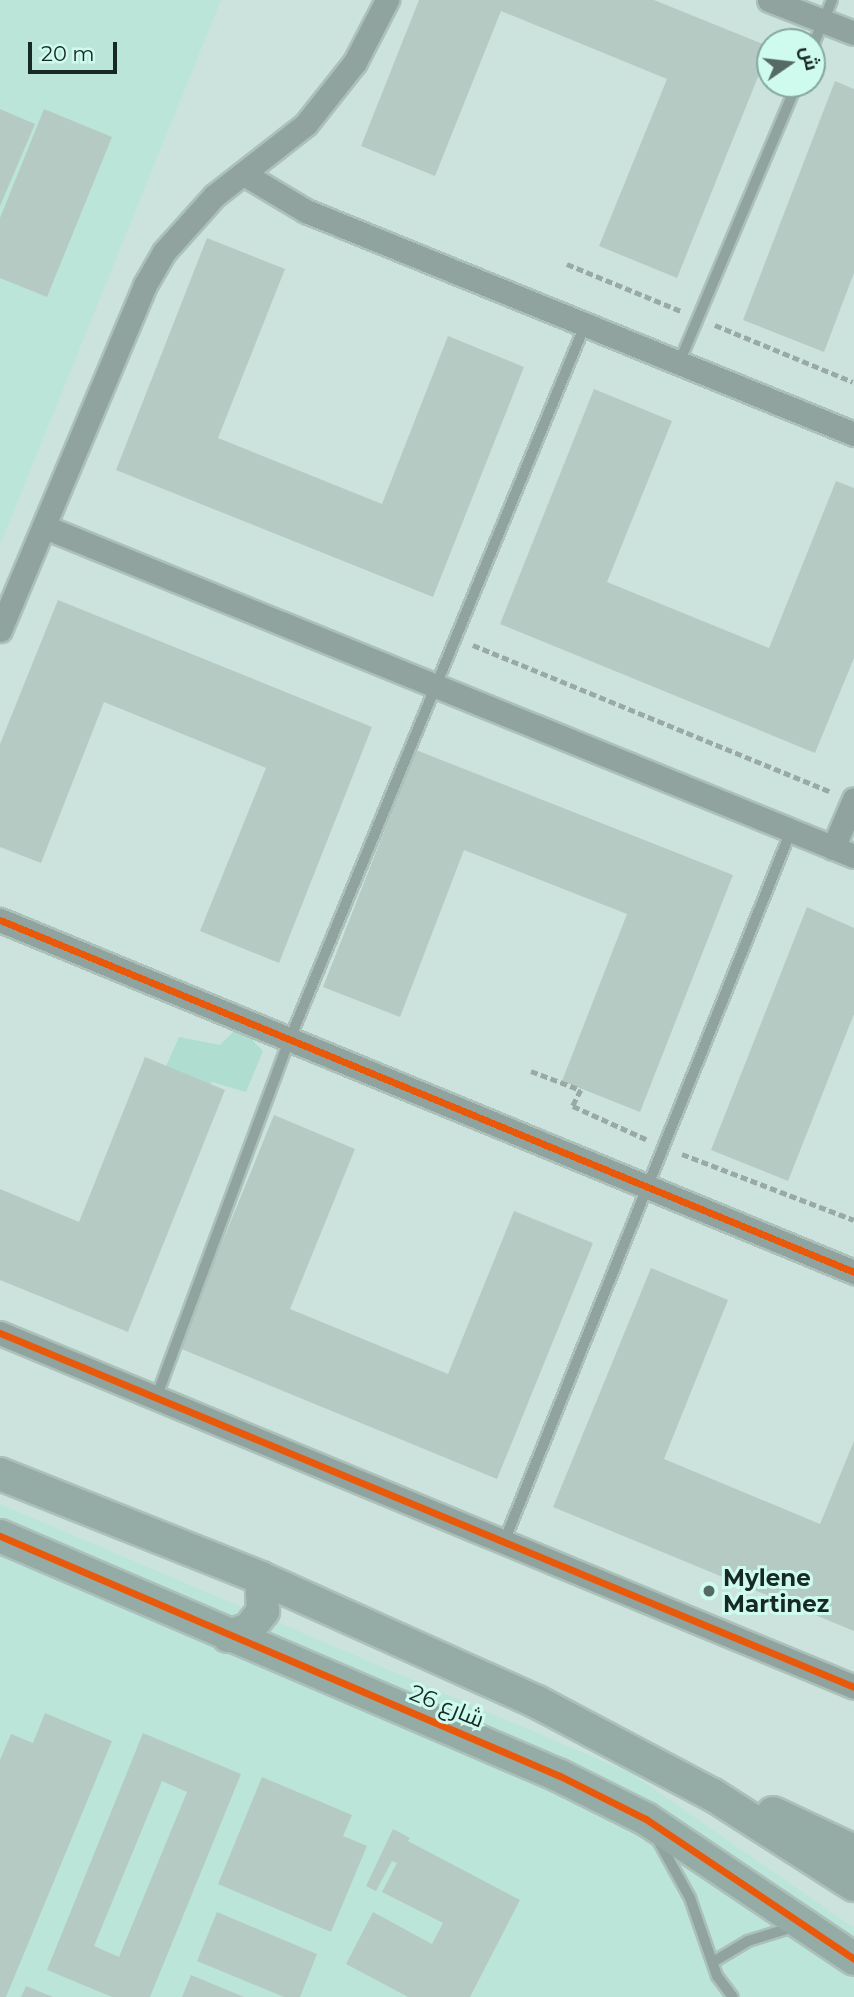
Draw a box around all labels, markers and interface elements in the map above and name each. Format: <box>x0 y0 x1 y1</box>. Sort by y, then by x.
scale bar <box>32 28 121 72</box>
north arrow <box>756 28 826 98</box>
text: 20 m <box>41 41 95 66</box>
text: ش <box>796 44 824 73</box>
place label: Mylene Martinez <box>723 1564 829 1618</box>
marker: Mylene Martinez <box>701 1583 717 1599</box>
street label: شارع 26 <box>406 1679 488 1733</box>

